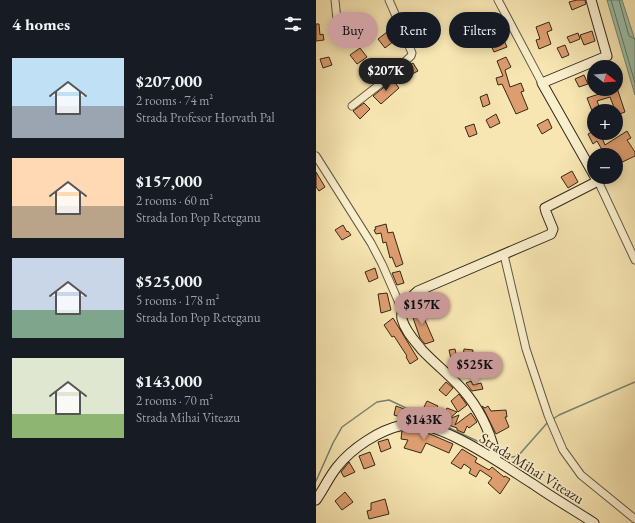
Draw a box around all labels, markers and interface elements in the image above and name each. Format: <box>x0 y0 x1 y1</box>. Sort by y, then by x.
chip: Buy <box>328 12 378 48</box>
chip: Rent <box>386 12 441 48</box>
chip: Filters <box>449 12 510 48</box>
text: 4 homes <box>12 13 70 35</box>
icon: filters <box>282 13 304 35</box>
pin: $207K <box>358 58 414 92</box>
north arrow <box>587 60 623 96</box>
map controls <box>587 60 623 184</box>
text: $207K <box>368 62 404 79</box>
text: $207,000 <box>136 70 202 92</box>
icon: home <box>44 74 92 122</box>
text: 2 rooms · 74 m² <box>136 92 213 109</box>
button: + <box>587 104 623 140</box>
text: Strada Profesor Horvath Pal <box>136 109 275 126</box>
button: − <box>587 148 623 184</box>
text: $157,000 <box>136 170 202 192</box>
icon: home <box>44 174 92 222</box>
text: 2 rooms · 60 m² <box>136 192 213 209</box>
text: Strada Ion Pop Reteganu <box>136 209 261 226</box>
text: $525,000 <box>136 270 202 292</box>
icon: home <box>44 274 92 322</box>
text: 5 rooms · 178 m² <box>136 292 220 309</box>
pin: $157K <box>394 292 450 326</box>
text: $157K <box>404 296 440 313</box>
text: Strada Ion Pop Reteganu <box>136 309 261 326</box>
pin: $525K <box>447 352 503 386</box>
text: $525K <box>457 356 493 373</box>
text: $143,000 <box>136 370 202 392</box>
icon: home <box>44 374 92 422</box>
text: 2 rooms · 70 m² <box>136 392 213 409</box>
pin: $143K <box>396 407 452 441</box>
text: Strada Mihai Viteazu <box>136 409 240 426</box>
text: $143K <box>406 411 442 428</box>
street label: Strada Mihai Viteazu <box>476 428 588 508</box>

